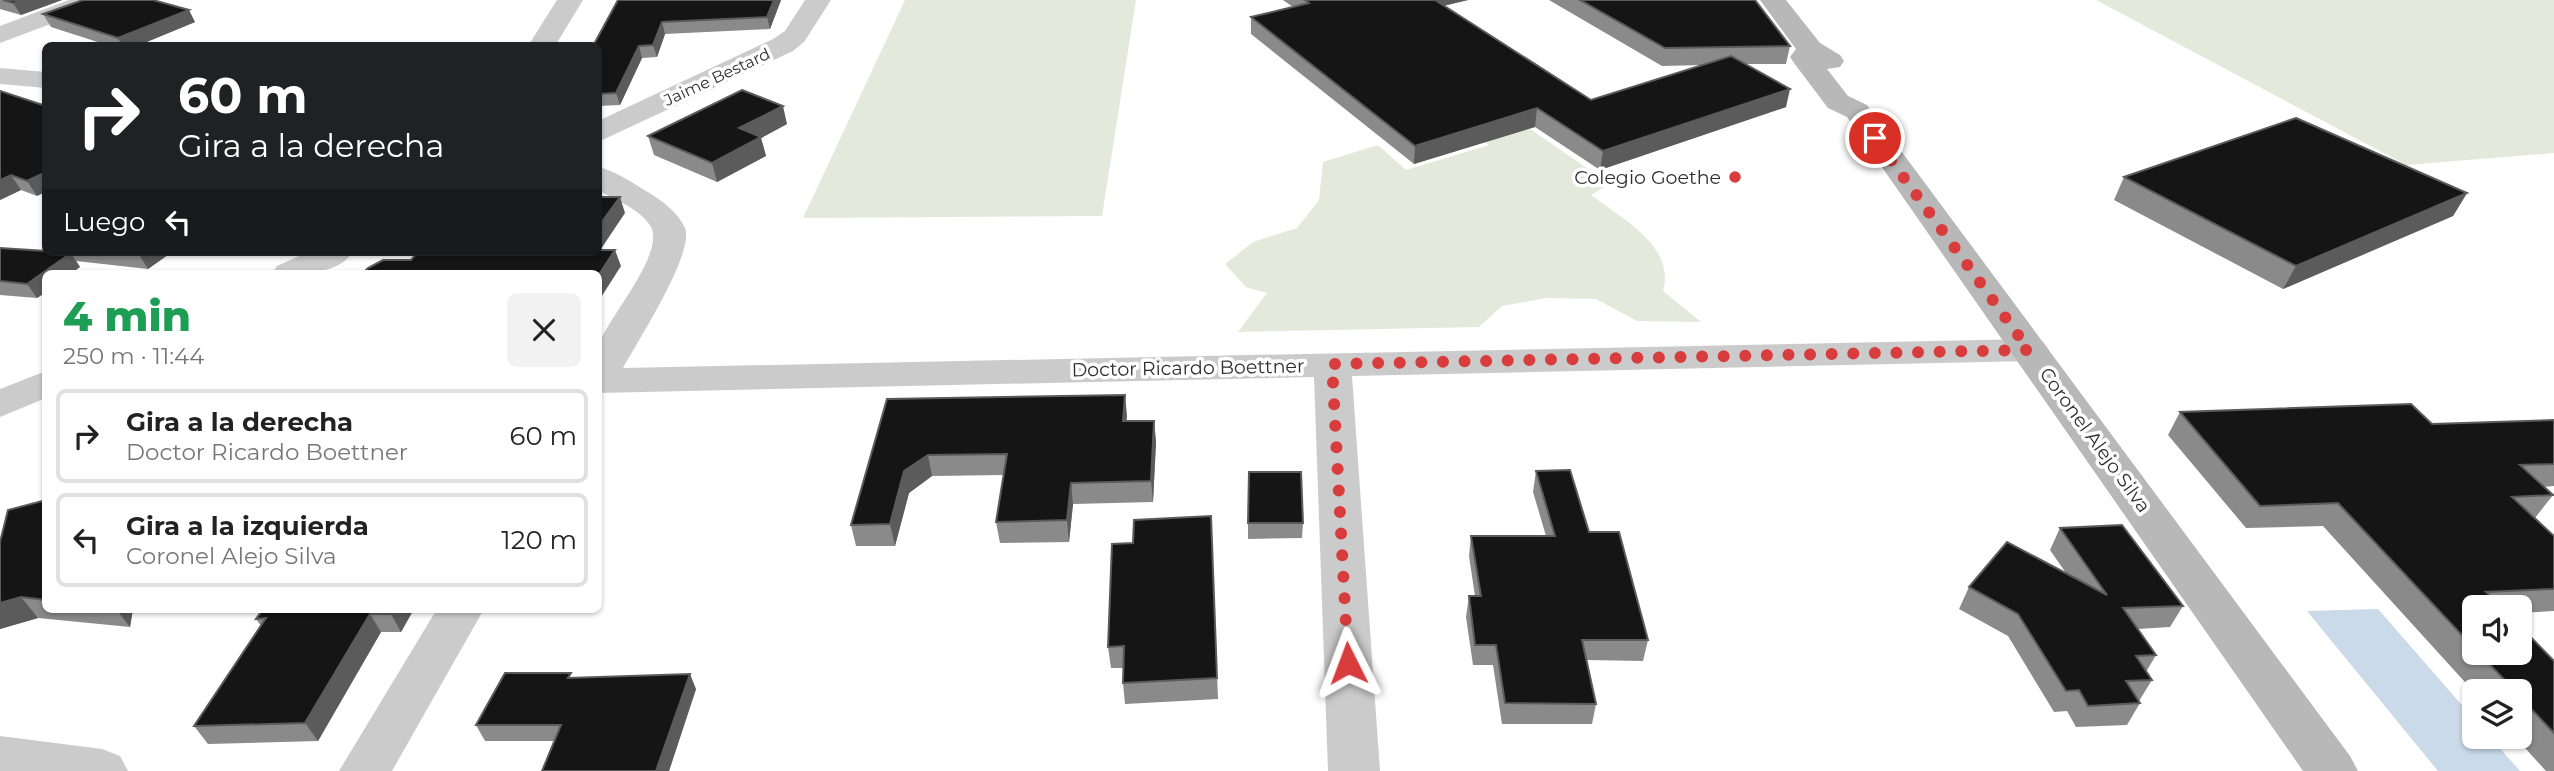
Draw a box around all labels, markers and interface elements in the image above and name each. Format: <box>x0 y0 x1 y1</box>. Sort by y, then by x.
street label: Jaime Bestard <box>660 44 773 110</box>
text: 60 m <box>178 66 308 125</box>
icon: right <box>63 70 154 161</box>
pin <box>1845 108 1905 168</box>
icon: arrive <box>1856 119 1894 157</box>
text: Gira a la derecha <box>178 126 444 165</box>
place label: Colegio Goethe <box>1574 166 1721 189</box>
marker: Colegio Goethe <box>1727 169 1743 185</box>
icon: left <box>159 203 197 241</box>
text: Luego <box>63 206 145 238</box>
text: 4 min <box>63 290 191 342</box>
button: close <box>507 293 581 367</box>
text: 250 m · 11:44 <box>63 342 204 370</box>
street label: Doctor Ricardo Boettner <box>1071 354 1305 382</box>
street label: Coronel Alejo Silva <box>2035 363 2155 517</box>
text: Gira a la derecha <box>126 406 353 438</box>
icon: right <box>67 417 105 455</box>
text: 60 m <box>510 420 577 452</box>
text: Doctor Ricardo Boettner <box>126 438 408 466</box>
text: Gira a la izquierda <box>126 510 369 542</box>
icon: left <box>67 521 105 559</box>
text: 120 m <box>501 524 577 556</box>
text: Coronel Alejo Silva <box>126 542 336 570</box>
map controls <box>2462 595 2532 749</box>
button: sound <box>2462 595 2532 665</box>
position arrow <box>1311 626 1385 700</box>
button: layers <box>2462 679 2532 749</box>

